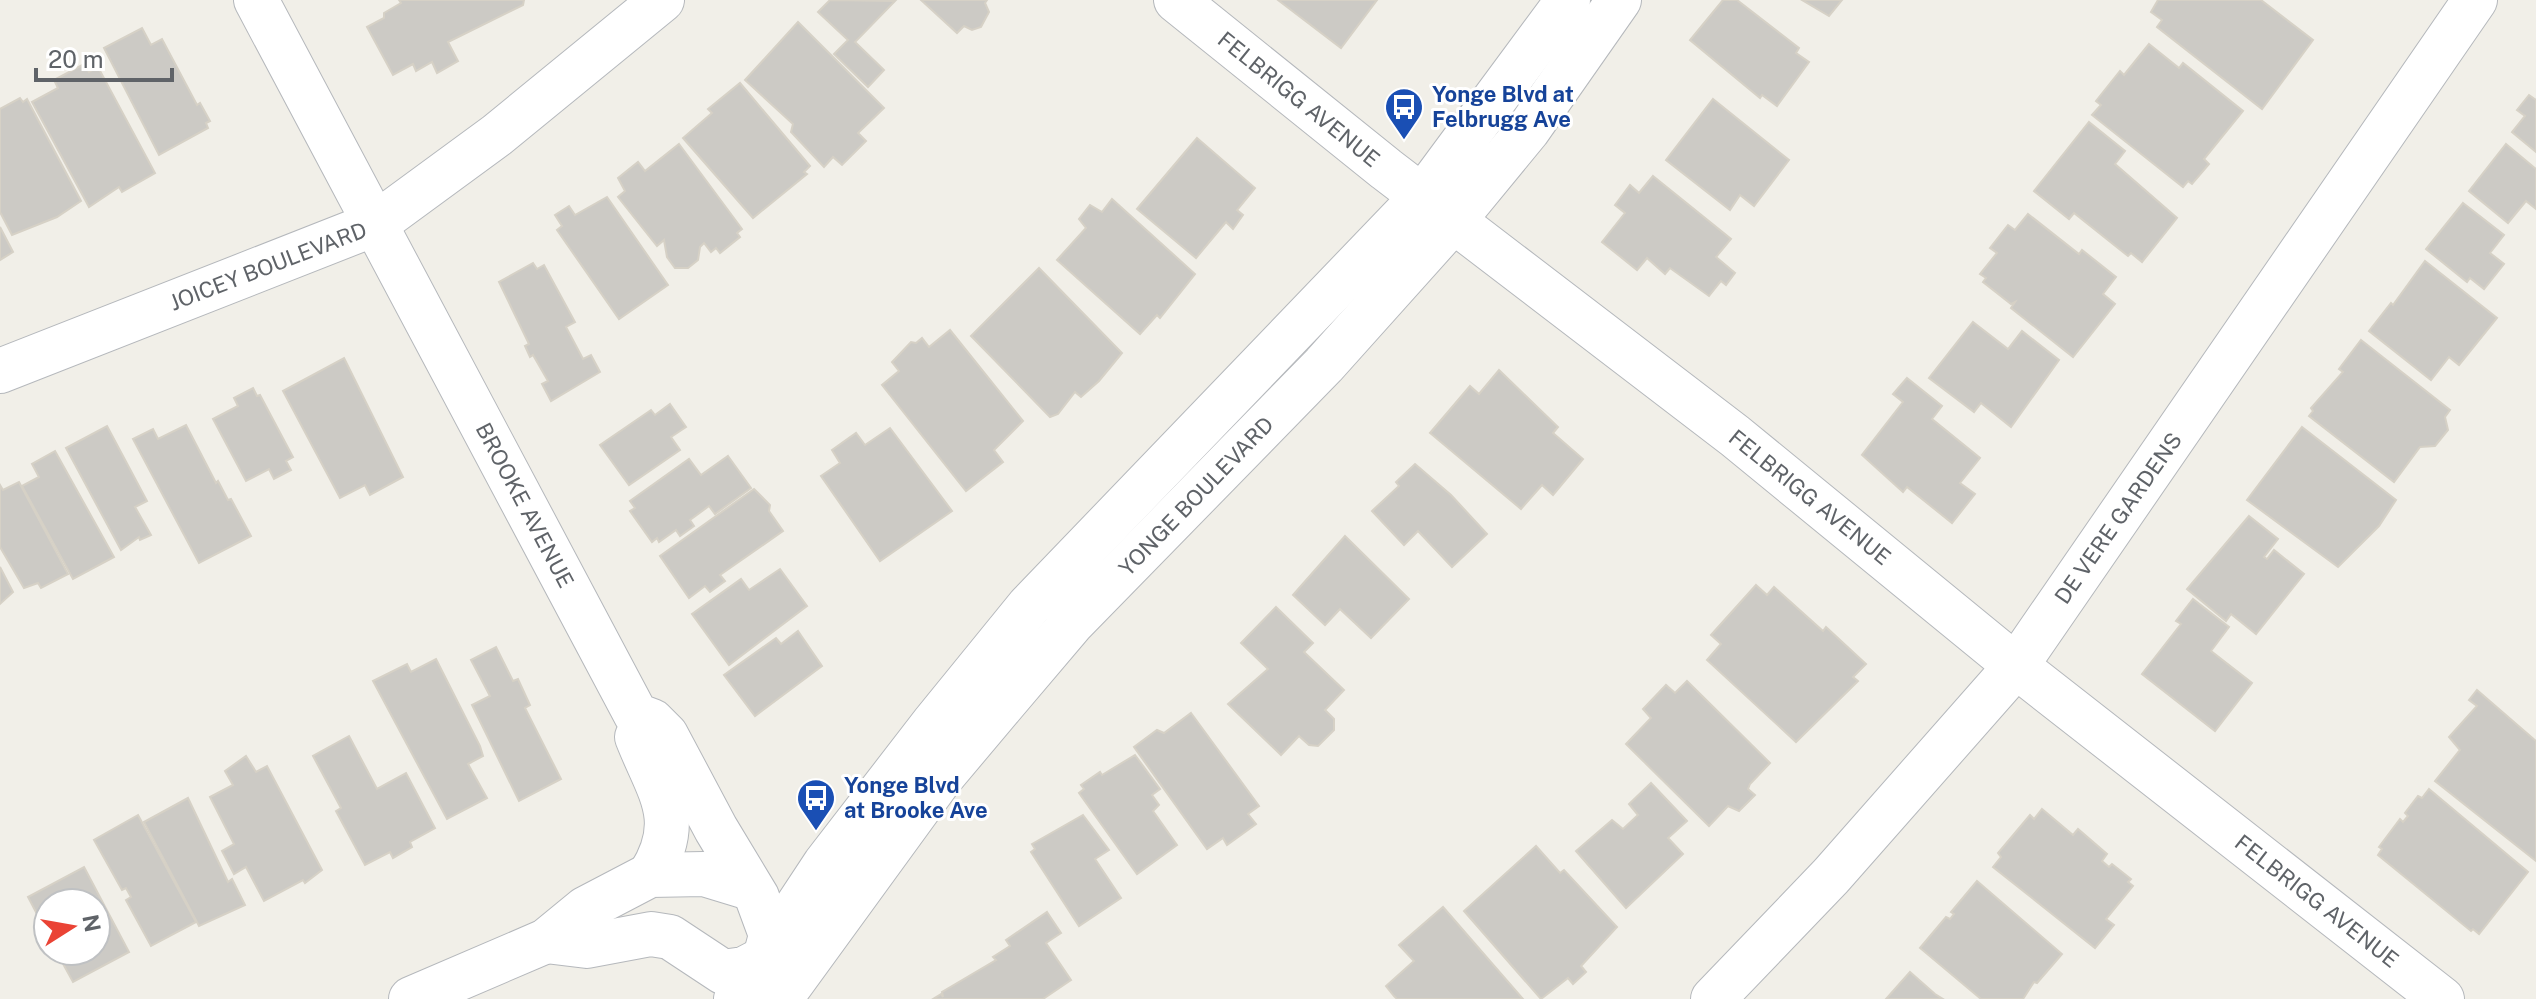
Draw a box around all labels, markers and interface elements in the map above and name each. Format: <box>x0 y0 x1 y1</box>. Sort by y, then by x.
street label: FELBRIGG AVENUE <box>1213 26 1385 172</box>
scale bar <box>36 32 172 82</box>
text: 20 m <box>48 45 104 73</box>
place label: Yonge Blvd at Felbrugg Ave <box>1432 81 1574 132</box>
bus stop icon: Yonge Blvd at Felbrugg Ave <box>1383 86 1425 141</box>
street label: JOICEY BOULEVARD <box>166 216 370 316</box>
street label: YONGE BOULEVARD <box>1113 411 1279 581</box>
street label: BROOKE AVENUE <box>471 418 579 592</box>
street label: FELBRIGG AVENUE <box>1724 424 1896 570</box>
street label: DE VERE GARDENS <box>2049 427 2187 609</box>
place label: Yonge Blvd at Brooke Ave <box>844 772 988 823</box>
bus stop icon: Yonge Blvd at Brooke Ave <box>795 777 837 832</box>
street label: FELBRIGG AVENUE <box>2230 829 2404 973</box>
north arrow <box>32 887 112 967</box>
text: N <box>77 912 106 934</box>

